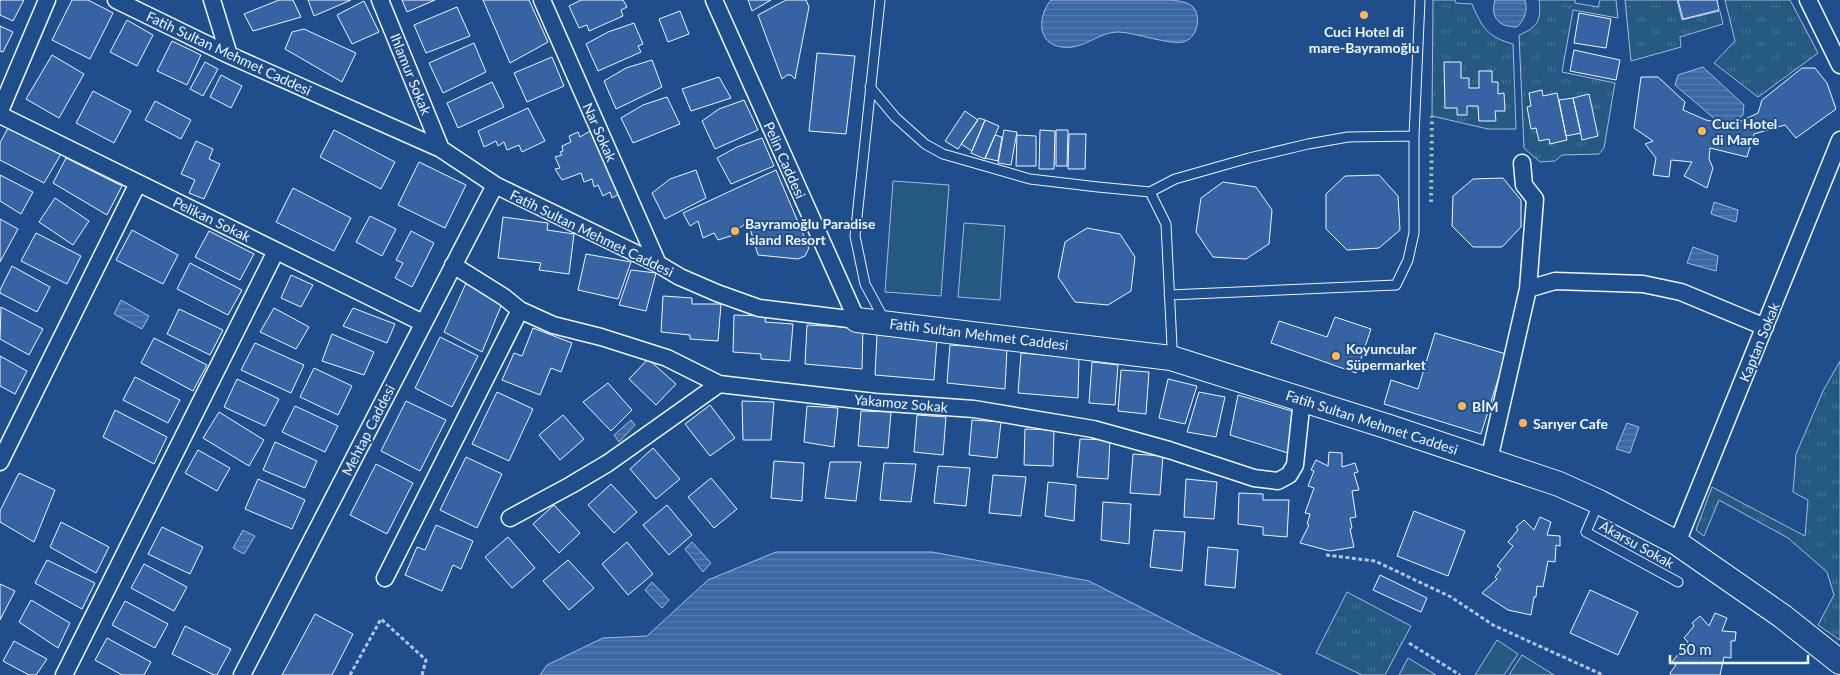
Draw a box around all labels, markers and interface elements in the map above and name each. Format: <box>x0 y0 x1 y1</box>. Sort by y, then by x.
street label: Fatih Sultan Mehmet Caddesi <box>144 7 314 99</box>
marker: Cuci Hotel di mare-Bayramoğlu <box>1358 9 1370 21</box>
place label: Cuci Hotel di mare-Bayramoğlu <box>1309 23 1419 56</box>
street label: Ihlamur Sokak <box>387 31 435 118</box>
street label: Nar Sokak <box>580 100 621 165</box>
place label: Cuci Hotel di Mare <box>1712 115 1777 148</box>
street label: Pelin Caddesi <box>760 119 810 201</box>
marker: Cuci Hotel di Mare <box>1696 125 1708 137</box>
street label: Fatih Sultan Mehmet Caddesi <box>507 186 677 280</box>
street label: Pelikan Sokak <box>170 193 254 245</box>
place label: Bayramoğlu Paradise İsland Resort <box>745 215 876 248</box>
marker: Bayramoğlu Paradise İsland Resort <box>729 225 741 237</box>
street label: Kaptan Sokak <box>1735 299 1783 384</box>
street label: Fatih Sultan Mehmet Caddesi <box>889 315 1069 353</box>
place label: Koyuncular Süpermarket <box>1346 340 1427 373</box>
marker: Koyuncular Süpermarket <box>1330 350 1342 362</box>
street label: Mehtap Caddesi <box>338 382 398 478</box>
street label: Fatih Sultan Mehmet Caddesi <box>1284 386 1460 458</box>
street label: Yakamoz Sokak <box>853 390 949 416</box>
place label: BİM <box>1472 398 1499 415</box>
marker: BİM <box>1456 400 1468 412</box>
place label: Sarıyer Cafe <box>1533 415 1609 432</box>
marker: Sarıyer Cafe <box>1517 417 1529 429</box>
street label: Akarsu Sokak <box>1597 517 1678 572</box>
scale bar <box>1670 632 1808 664</box>
text: 50 m <box>1678 640 1712 658</box>

